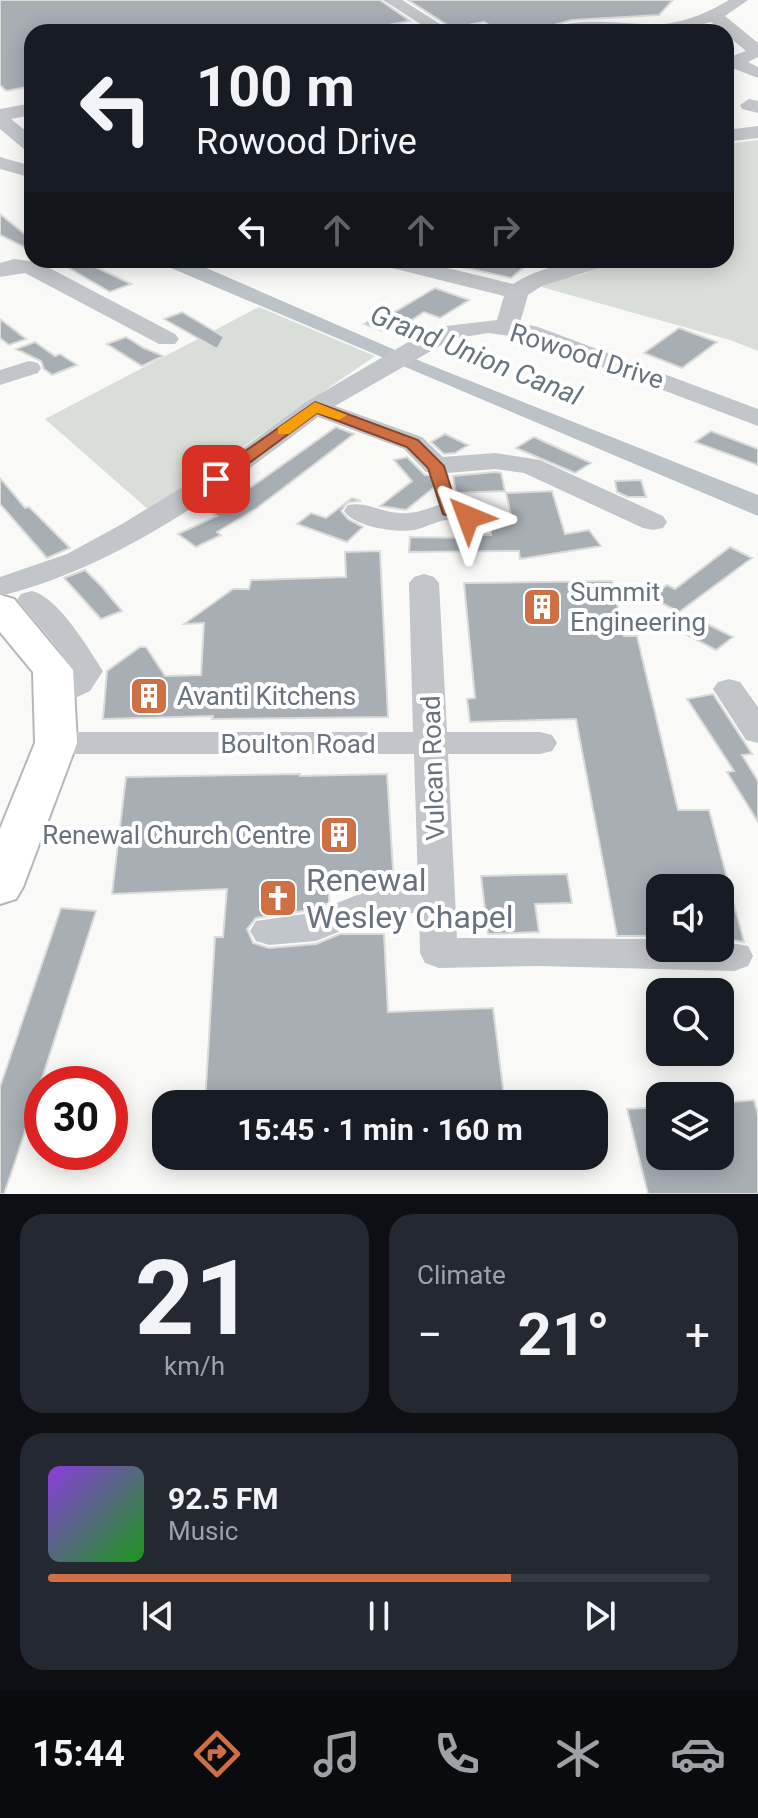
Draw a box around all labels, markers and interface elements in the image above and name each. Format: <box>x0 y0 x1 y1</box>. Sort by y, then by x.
text: 100 m <box>196 54 355 120</box>
icon: left <box>64 56 168 160</box>
text: Rowood Drive <box>196 121 417 163</box>
icon: left <box>231 208 275 252</box>
icon: ahead <box>315 208 359 252</box>
icon: ahead <box>399 208 443 252</box>
icon: right <box>483 208 527 252</box>
water label: Grand Union Canal <box>366 298 587 413</box>
street label: Rowood Drive <box>506 317 668 395</box>
pin <box>182 445 250 513</box>
icon: arrive <box>194 457 238 501</box>
position arrow <box>426 475 510 559</box>
place label: Summit Engineering <box>570 577 706 637</box>
building icon: Summit Engineering <box>521 586 563 628</box>
building icon: Avanti Kitchens <box>128 675 170 717</box>
place label: Avanti Kitchens <box>177 681 356 711</box>
street label: Vulcan Road <box>415 695 451 841</box>
street label: Boulton Road <box>220 729 376 759</box>
building icon: Renewal Church Centre <box>318 814 360 856</box>
place label: Renewal Church Centre <box>42 820 311 850</box>
place label: Renewal Wesley Chapel <box>306 861 514 936</box>
map controls <box>646 874 734 1170</box>
button: sound <box>646 874 734 962</box>
church icon: Renewal Wesley Chapel <box>257 877 299 919</box>
button: search <box>646 978 734 1066</box>
speed limit sign: 30 <box>24 1066 128 1170</box>
button: layers <box>646 1082 734 1170</box>
text: 15:45 · 1 min · 160 m <box>237 1112 523 1147</box>
text: 21 <box>135 1238 254 1359</box>
text: Climate <box>417 1260 506 1290</box>
text: 21° <box>517 1299 610 1370</box>
text: − <box>417 1309 442 1361</box>
text: + <box>685 1309 710 1361</box>
text: km/h <box>164 1351 225 1381</box>
text: 92.5 FM <box>168 1481 279 1516</box>
text: Music <box>168 1516 238 1546</box>
icon: previous <box>136 1594 180 1638</box>
icon: pause <box>357 1594 401 1638</box>
icon: next <box>578 1594 622 1638</box>
icon: directions <box>189 1726 245 1782</box>
icon: music <box>309 1726 365 1782</box>
icon: phone <box>429 1726 485 1782</box>
icon: climate <box>550 1726 606 1782</box>
icon: car <box>670 1726 726 1782</box>
text: 15:44 <box>32 1733 125 1775</box>

